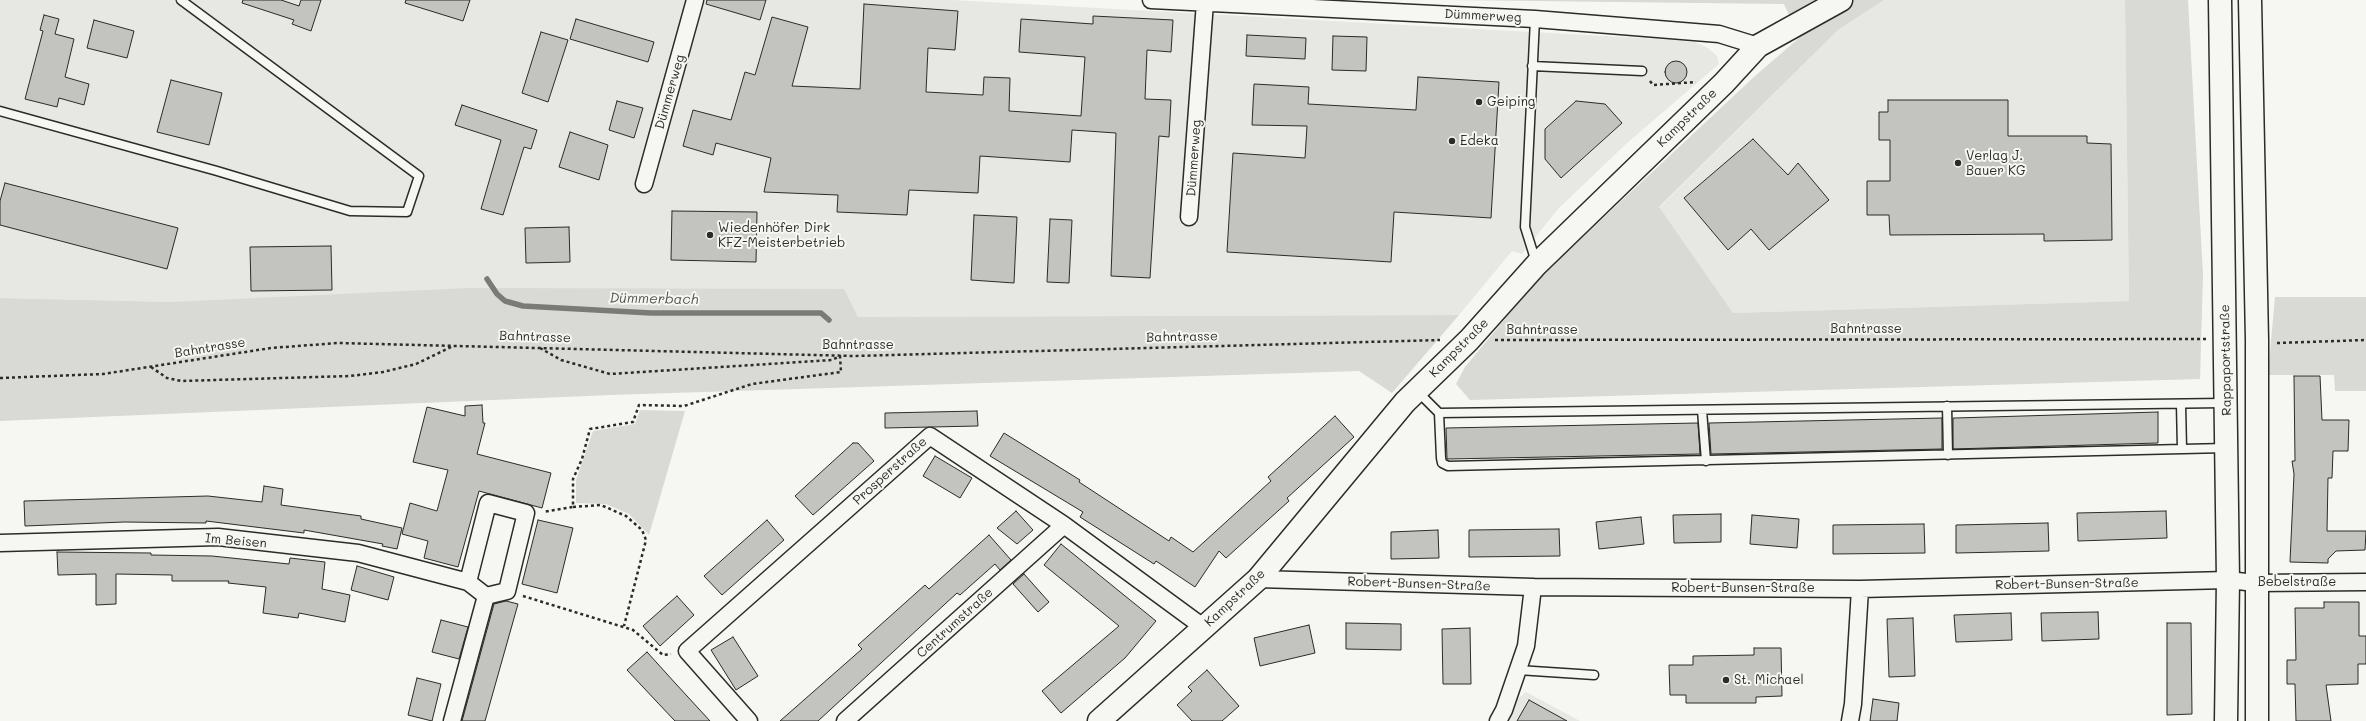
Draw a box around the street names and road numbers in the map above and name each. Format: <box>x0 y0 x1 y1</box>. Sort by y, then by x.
street label: Dümmerweg <box>1444 6 1522 26</box>
street label: Dümmerweg <box>652 53 688 131</box>
street label: Kampstraße <box>1654 86 1720 150</box>
street label: Dümmerweg <box>1184 119 1204 197</box>
street label: Rappaportstraße <box>2217 304 2235 416</box>
street label: Kampstraße <box>1426 315 1492 381</box>
street label: Bahntrasse <box>1830 321 1902 337</box>
street label: Bahntrasse <box>1506 322 1578 338</box>
street label: Bahntrasse <box>499 328 571 346</box>
street label: Bahntrasse <box>1146 329 1218 345</box>
street label: Bahntrasse <box>173 335 247 361</box>
street label: Bahntrasse <box>822 337 894 353</box>
street label: Prosperstraße <box>850 434 930 508</box>
street label: Im Beisen <box>204 531 268 551</box>
street label: Kampstraße <box>1201 566 1269 630</box>
street label: Robert-Bunsen-Straße <box>1347 574 1491 594</box>
street label: Bebelstraße <box>2258 574 2336 590</box>
street label: Robert-Bunsen-Straße <box>1995 575 2139 593</box>
street label: Robert-Bunsen-Straße <box>1671 580 1815 596</box>
street label: Centrumstraße <box>914 585 996 661</box>

